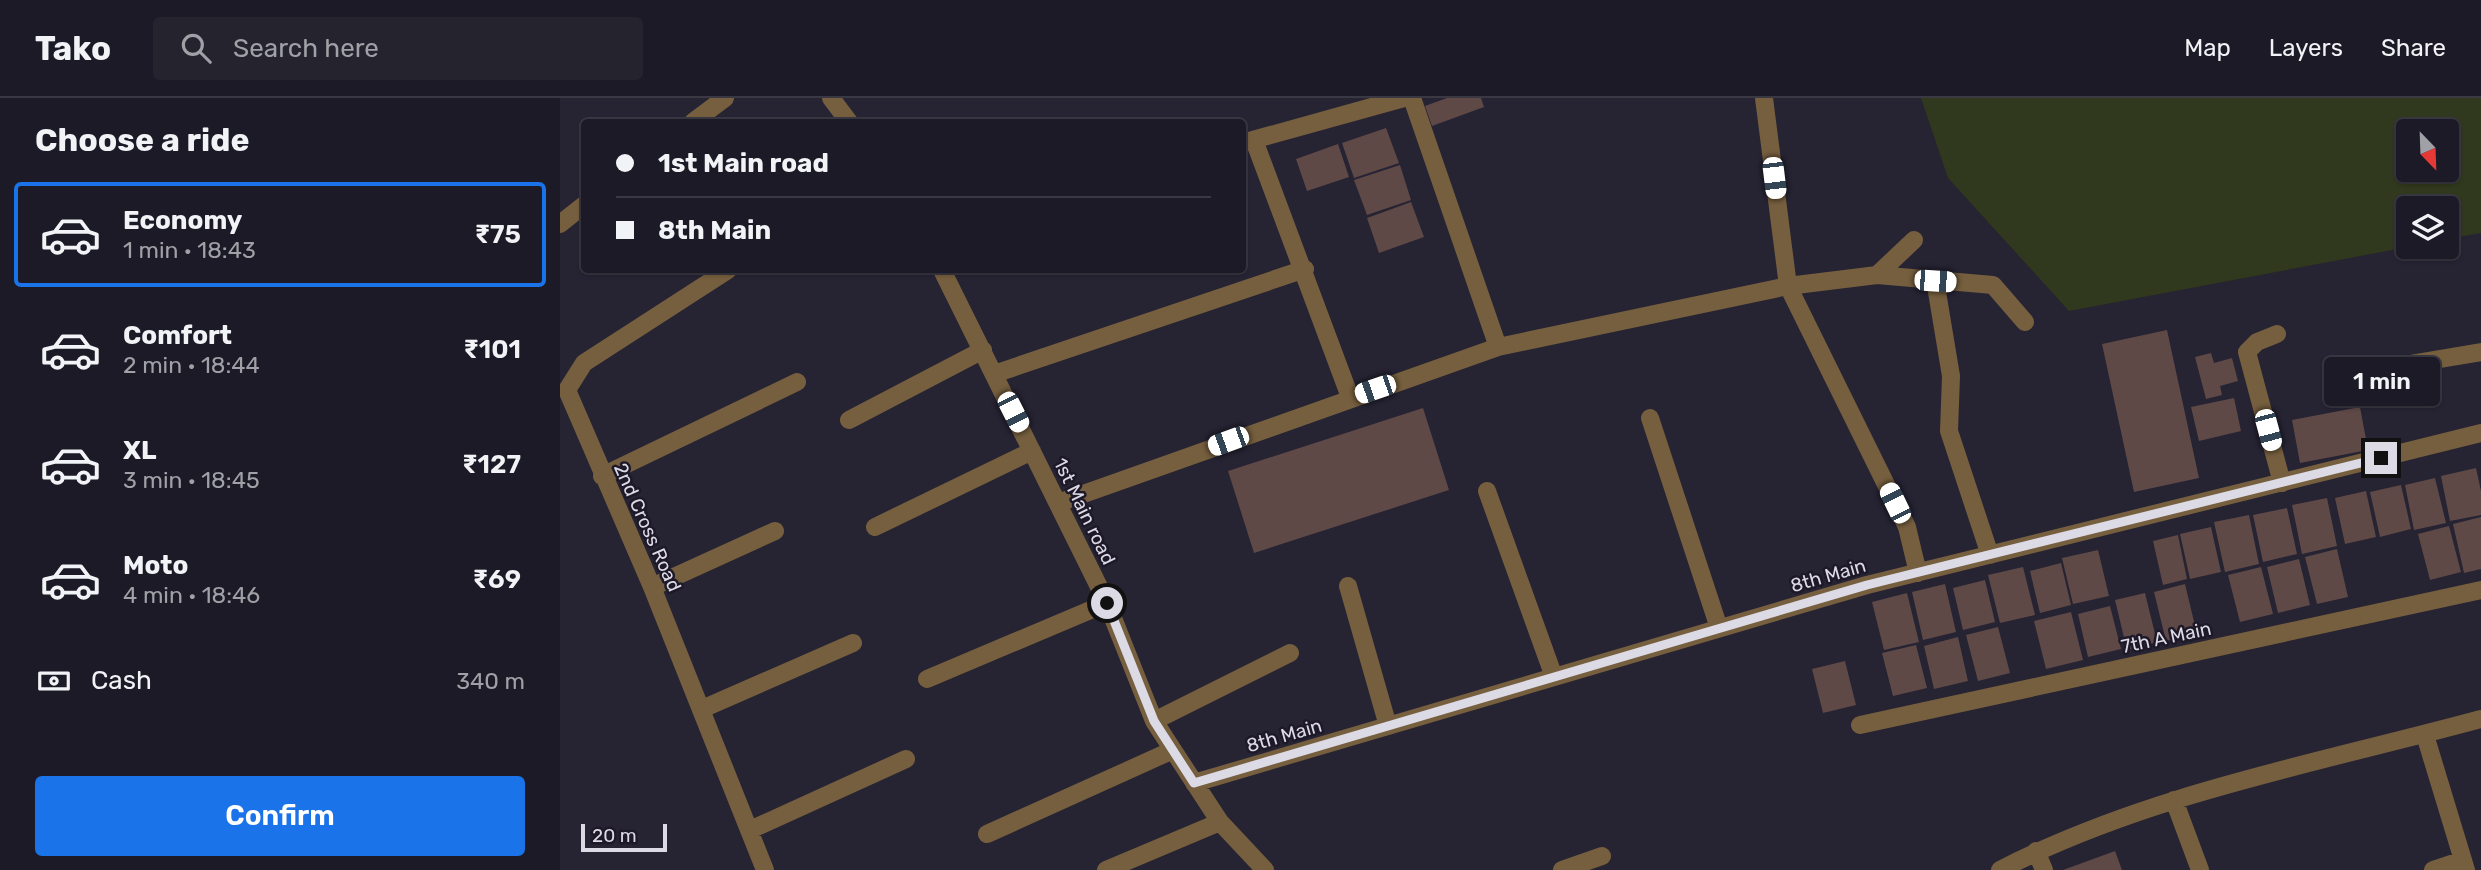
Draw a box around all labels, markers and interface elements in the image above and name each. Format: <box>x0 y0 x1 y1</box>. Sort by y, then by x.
search box <box>153 17 643 80</box>
text: Tako <box>35 29 111 68</box>
icon: search <box>177 29 215 67</box>
text: Search here <box>233 33 379 64</box>
text: Map <box>2184 34 2231 62</box>
text: Layers <box>2269 34 2343 62</box>
text: Share <box>2381 34 2446 62</box>
north arrow <box>2396 119 2459 182</box>
map controls <box>2396 119 2459 259</box>
text: Choose a ride <box>35 121 249 159</box>
text: 1st Main road <box>658 148 829 179</box>
car <box>1762 156 1787 200</box>
button: layers <box>2396 196 2459 259</box>
icon: car <box>39 203 102 266</box>
text: Economy <box>123 205 242 236</box>
text: 8th Main <box>658 215 771 246</box>
text: ₹75 <box>475 219 521 250</box>
text: 1 min · 18:43 <box>123 236 256 264</box>
car <box>1914 269 1957 293</box>
icon: car <box>39 318 102 381</box>
text: Comfort <box>123 320 232 351</box>
text: ₹101 <box>463 334 521 365</box>
text: 2 min · 18:44 <box>123 351 260 379</box>
callout: 1 min <box>2323 356 2439 406</box>
text: 1 min <box>2353 367 2411 395</box>
car <box>1352 372 1399 406</box>
car <box>995 389 1032 435</box>
car <box>2253 407 2284 453</box>
car <box>1205 424 1252 458</box>
icon: car <box>39 433 102 496</box>
text: XL <box>123 435 156 466</box>
route end <box>2365 442 2397 474</box>
text: ₹127 <box>462 449 521 480</box>
street label: 1st Main road <box>1049 454 1120 568</box>
street label: 2nd Cross Road <box>609 459 686 595</box>
text: 3 min · 18:45 <box>123 466 260 494</box>
car <box>1877 480 1914 526</box>
icon: car <box>39 548 102 611</box>
text: Moto <box>123 550 188 581</box>
street label: 8th Main <box>1788 554 1869 597</box>
text: ₹69 <box>473 564 521 595</box>
text: 4 min · 18:46 <box>123 581 260 609</box>
route start <box>1091 587 1123 619</box>
street label: 7th A Main <box>2119 617 2213 658</box>
icon: cash <box>35 662 73 700</box>
text: Cash <box>91 665 152 696</box>
text: 340 m <box>456 667 525 695</box>
street label: 8th Main <box>1244 714 1325 757</box>
button: Confirm <box>35 776 525 856</box>
scale bar <box>581 821 667 853</box>
text: 20 m <box>592 824 637 847</box>

